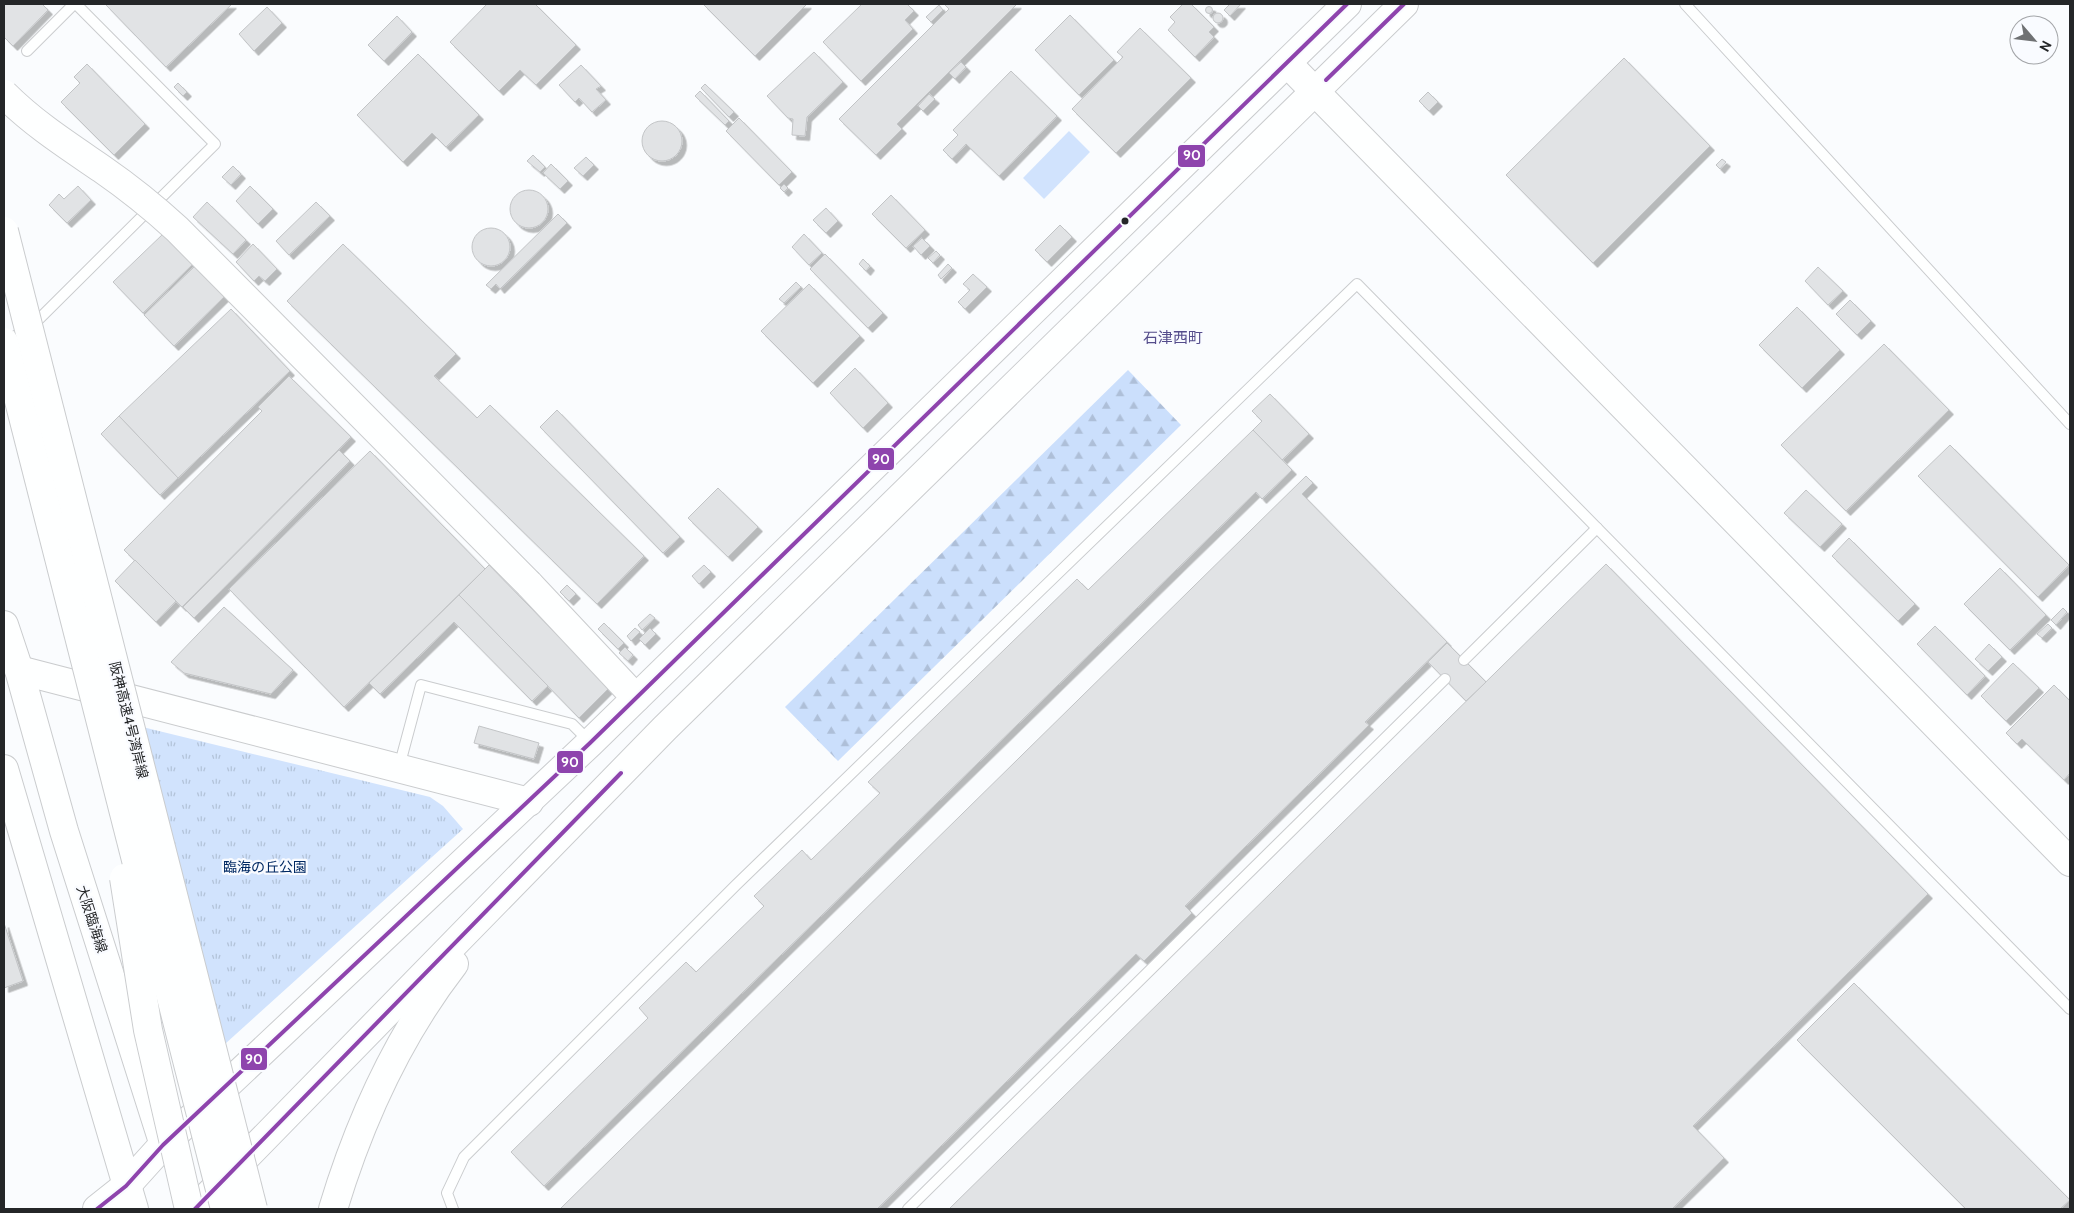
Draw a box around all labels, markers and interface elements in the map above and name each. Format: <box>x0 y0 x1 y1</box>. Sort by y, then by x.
north arrow <box>2009 15 2059 65</box>
text: N <box>2035 38 2056 55</box>
line badge: 90 <box>1177 144 1206 168</box>
text: 90 <box>1183 146 1201 164</box>
unlabelled marker <box>1120 216 1130 226</box>
district label: 石津西町 <box>1143 329 1203 347</box>
line badge: 90 <box>867 447 895 471</box>
text: 90 <box>872 450 890 468</box>
street label: 阪神高速4号湾岸線 <box>106 660 152 780</box>
line badge: 90 <box>556 750 584 774</box>
text: 90 <box>561 753 579 771</box>
park label: 臨海の丘公園 <box>223 858 307 876</box>
street label: 大阪臨海線 <box>73 883 111 955</box>
line badge: 90 <box>240 1047 268 1071</box>
text: 90 <box>245 1050 263 1068</box>

